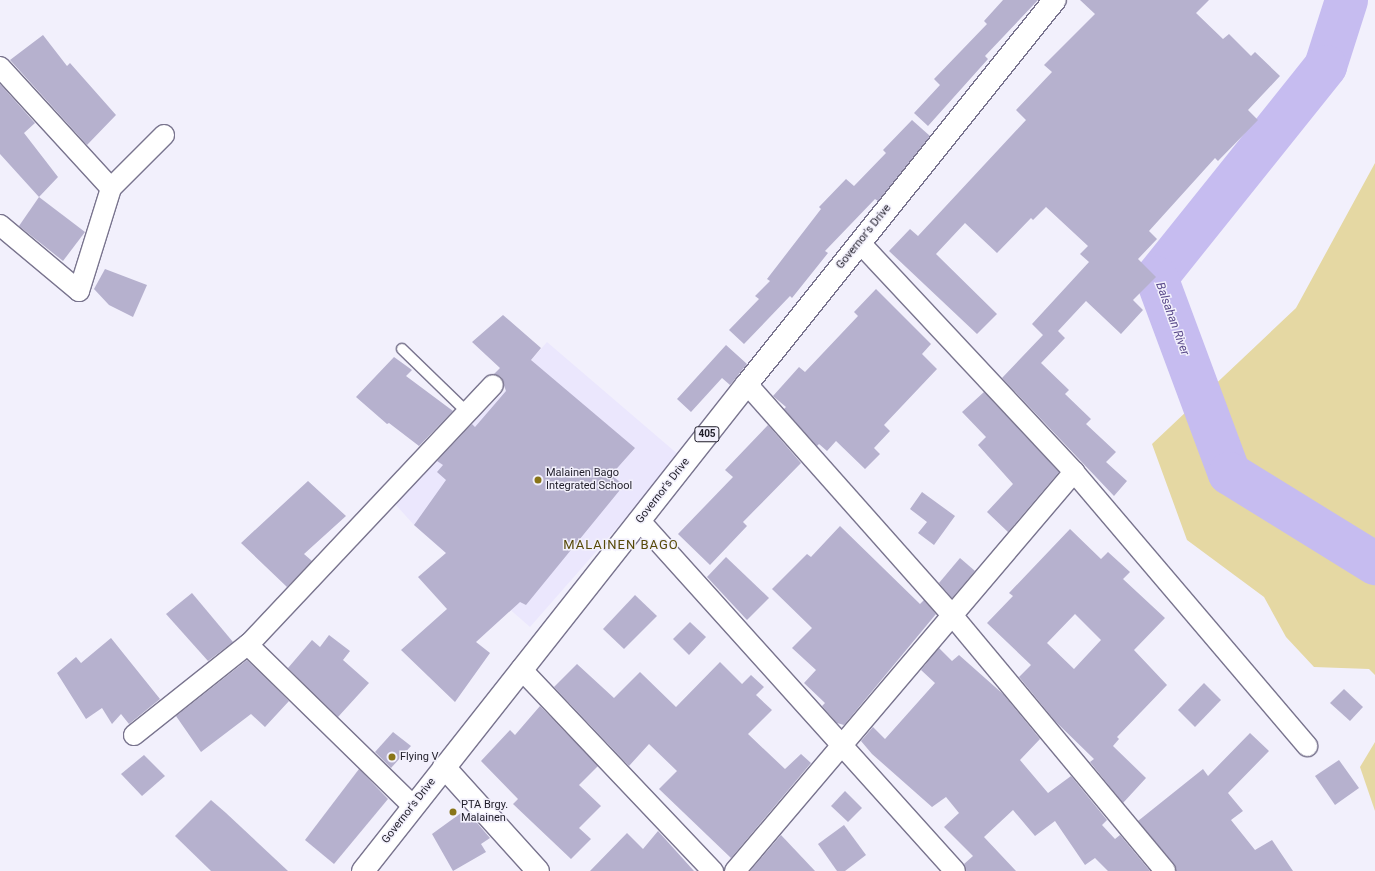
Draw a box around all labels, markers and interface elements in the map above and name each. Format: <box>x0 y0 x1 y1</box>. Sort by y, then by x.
street label: Governor's Drive <box>834 202 894 272</box>
water label: Balsahan River <box>1152 281 1192 357</box>
road number: 405 <box>694 426 720 442</box>
street label: Governor's Drive <box>633 456 693 526</box>
place label: Malainen Bago Integrated School <box>546 467 632 493</box>
marker: Malainen Bago Integrated School <box>533 475 543 485</box>
district label: MALAINEN BAGO <box>563 537 679 553</box>
place label: Flying V <box>400 750 439 764</box>
marker: Flying V <box>387 752 397 762</box>
street label: Governor's Drive <box>379 776 439 846</box>
place label: PTA Brgy. Malainen <box>461 799 508 825</box>
marker: PTA Brgy. Malainen <box>448 807 458 817</box>

